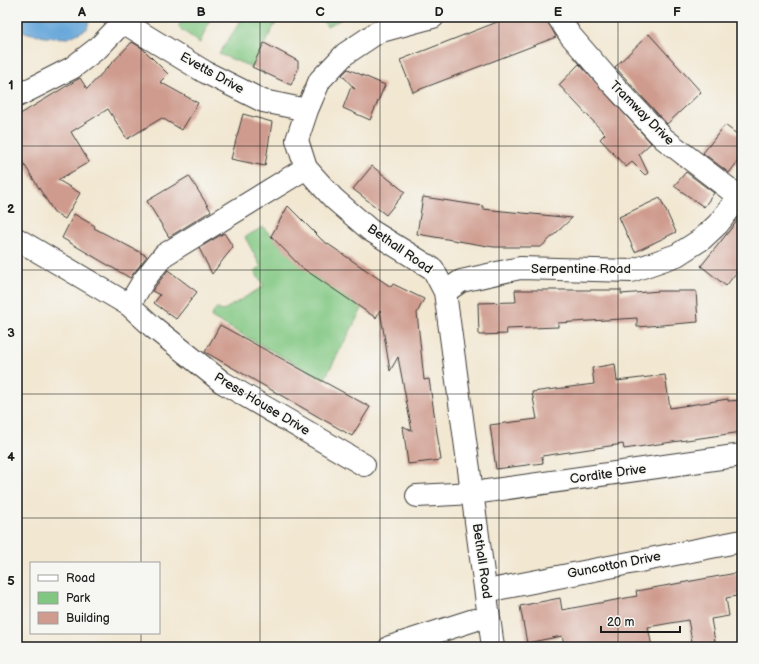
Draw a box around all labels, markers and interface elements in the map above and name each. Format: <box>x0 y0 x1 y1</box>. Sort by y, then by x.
text: A <box>77 4 86 20</box>
text: B <box>196 4 206 20</box>
text: C <box>315 4 325 20</box>
text: D <box>434 4 444 20</box>
text: E <box>554 4 563 20</box>
text: F <box>673 4 681 20</box>
street label: Evetts Drive <box>177 49 247 97</box>
text: 1 <box>8 77 14 93</box>
street label: Tramway Drive <box>606 77 678 149</box>
text: 2 <box>7 201 15 217</box>
street label: Bethall Road <box>364 221 436 277</box>
street label: Serpentine Road <box>531 261 631 277</box>
text: 3 <box>7 325 15 341</box>
street label: Press House Drive <box>211 369 313 439</box>
text: 4 <box>7 449 15 465</box>
street label: Cordite Drive <box>569 461 647 487</box>
street label: Bethall Road <box>469 522 495 600</box>
street label: Guncotton Drive <box>566 548 662 582</box>
legend <box>30 562 160 634</box>
text: Road <box>66 571 95 586</box>
text: 5 <box>7 573 15 589</box>
text: Park <box>66 591 90 606</box>
scale bar <box>601 608 680 634</box>
text: Building <box>66 611 110 626</box>
text: 20 m <box>607 615 634 630</box>

